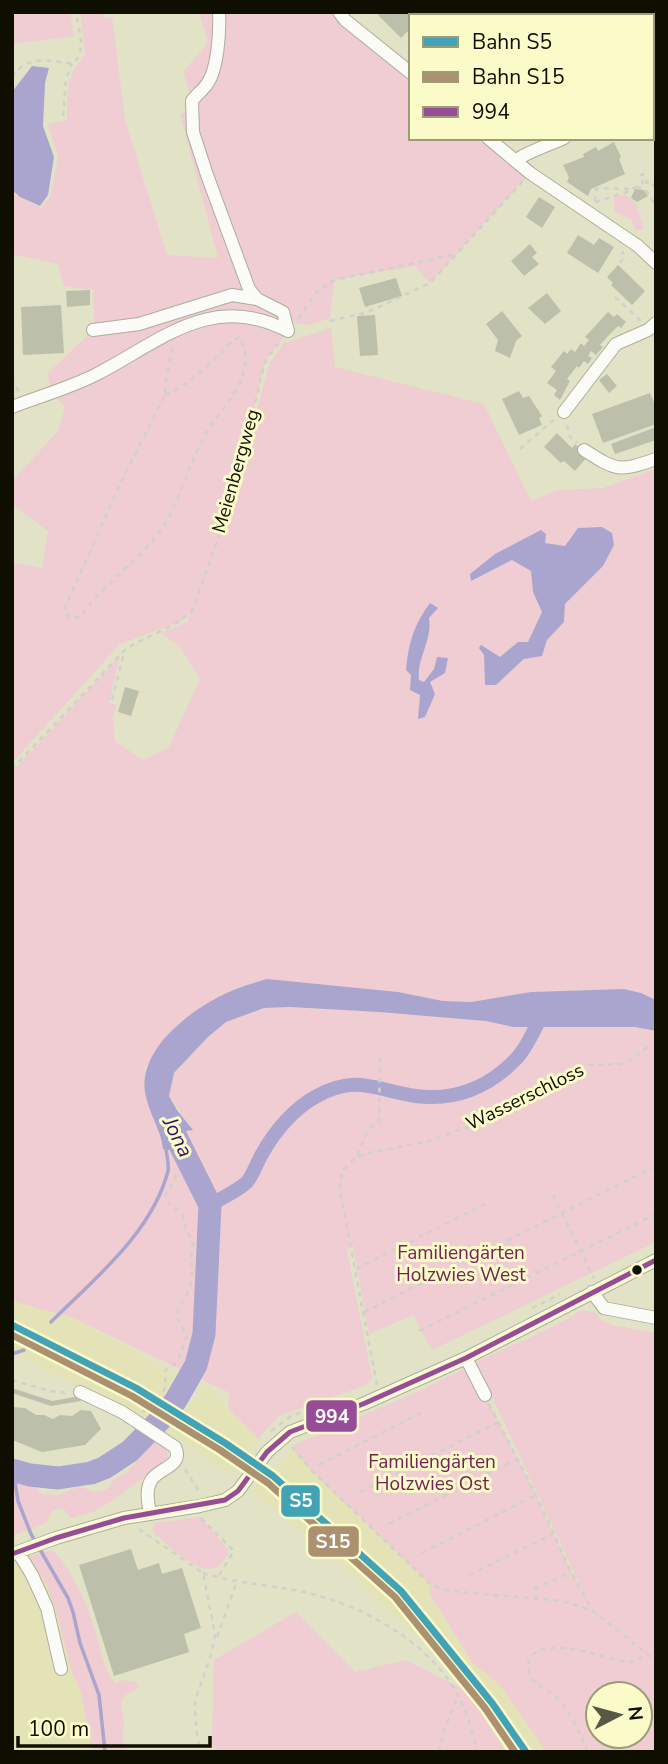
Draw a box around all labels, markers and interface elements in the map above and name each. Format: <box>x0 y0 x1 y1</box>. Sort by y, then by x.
legend <box>409 14 654 140</box>
text: Bahn S5 <box>472 28 552 56</box>
text: Bahn S15 <box>472 63 565 91</box>
text: 994 <box>472 98 510 126</box>
street label: Meienbergweg <box>206 406 266 536</box>
street label: Wasserschloss <box>462 1057 588 1137</box>
water label: Jona <box>156 1111 200 1162</box>
park label: Familiengärten Holzwies West <box>396 1240 526 1288</box>
unlabelled marker <box>630 1263 644 1277</box>
line badge: 994 <box>305 1399 358 1433</box>
text: 994 <box>315 1404 349 1430</box>
park label: Familiengärten Holzwies Ost <box>368 1449 496 1497</box>
line badge: S5 <box>280 1484 321 1518</box>
text: S5 <box>289 1488 313 1514</box>
line badge: S15 <box>307 1525 360 1558</box>
text: S15 <box>316 1529 350 1555</box>
north arrow <box>584 1680 654 1750</box>
scale bar <box>18 1704 210 1748</box>
text: N <box>621 1705 649 1722</box>
text: 100 m <box>28 1715 89 1743</box>

